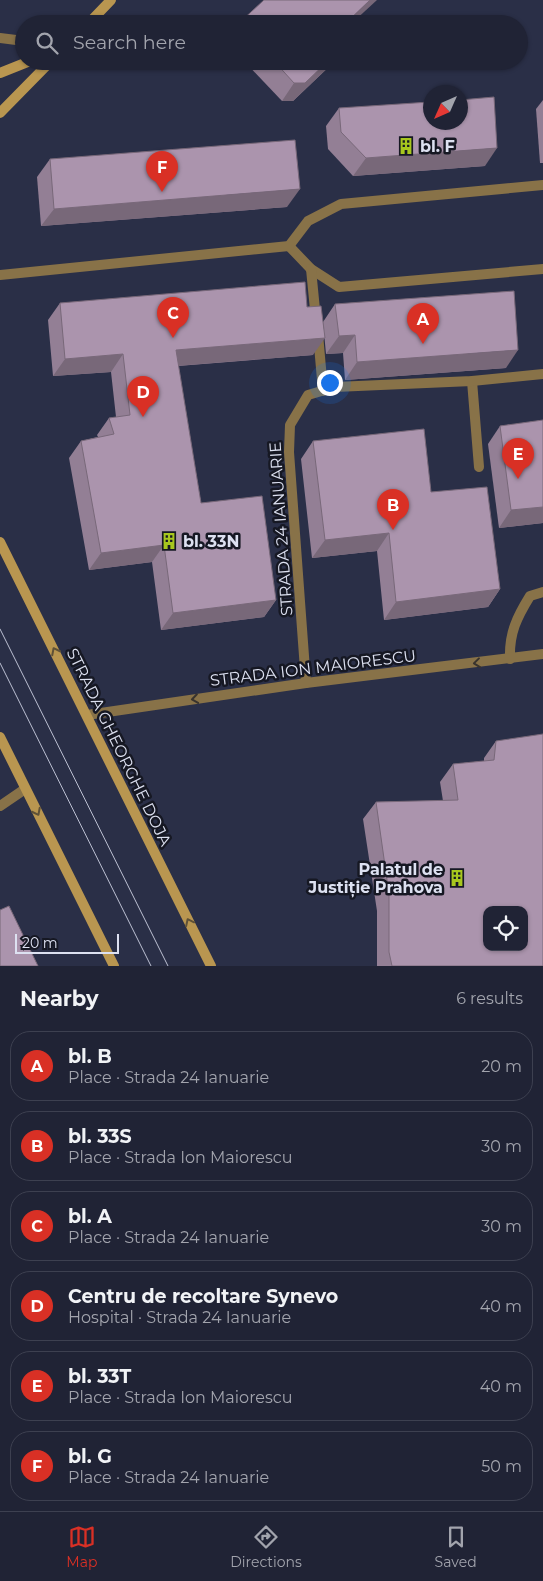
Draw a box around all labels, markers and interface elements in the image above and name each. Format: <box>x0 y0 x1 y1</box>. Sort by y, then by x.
search box <box>15 15 528 70</box>
icon: search <box>33 29 61 57</box>
text: Search here <box>73 31 186 54</box>
north arrow <box>423 85 468 130</box>
building icon: bl. F <box>396 136 416 156</box>
place label: bl. F <box>420 137 455 156</box>
pin: F <box>146 151 178 192</box>
pin: C <box>157 297 189 338</box>
pin: A <box>407 303 439 344</box>
your location <box>317 370 343 396</box>
pin: D <box>127 376 159 417</box>
pin: E <box>502 438 534 479</box>
street label: STRADA 24 IANUARIE <box>265 441 297 617</box>
pin: B <box>377 489 409 530</box>
building icon: bl. 33N <box>159 531 179 551</box>
place label: bl. 33N <box>183 532 239 551</box>
street label: STRADA GHEORGHE DOJA <box>63 645 175 849</box>
street label: STRADA ION MAIORESCU <box>209 646 417 690</box>
one-way arrow <box>51 647 61 656</box>
one-way arrow <box>473 657 481 668</box>
one-way arrow <box>190 693 198 704</box>
one-way arrow <box>31 807 41 816</box>
place label: Palatul de Justiție Prahova <box>307 860 443 898</box>
building icon: Palatul de Justiție Prahova <box>447 868 467 888</box>
map controls <box>483 906 528 951</box>
button: locate <box>483 906 528 951</box>
one-way arrow <box>185 918 195 927</box>
scale bar <box>15 931 119 954</box>
text: 20 m <box>22 934 58 952</box>
text: Nearby <box>20 986 99 1011</box>
text: 6 results <box>456 989 523 1008</box>
text: bl. B <box>68 1045 112 1068</box>
text: A <box>31 1057 43 1076</box>
text: 20 m <box>481 1057 522 1076</box>
text: Place · Strada 24 Ianuarie <box>68 1068 269 1087</box>
text: bl. 33S <box>68 1125 132 1148</box>
text: B <box>31 1137 43 1156</box>
text: 30 m <box>481 1137 522 1156</box>
text: Place · Strada Ion Maiorescu <box>68 1148 293 1167</box>
text: bl. A <box>68 1205 112 1228</box>
text: C <box>31 1217 43 1236</box>
text: 30 m <box>481 1217 522 1236</box>
text: Place · Strada 24 Ianuarie <box>68 1228 269 1247</box>
text: Centru de recoltare Synevo <box>68 1285 338 1308</box>
text: D <box>30 1297 44 1316</box>
text: 40 m <box>480 1297 522 1316</box>
text: Hospital · Strada 24 Ianuarie <box>68 1308 291 1327</box>
text: bl. 33T <box>68 1365 131 1388</box>
text: E <box>32 1377 42 1396</box>
text: 40 m <box>480 1377 522 1396</box>
text: Place · Strada Ion Maiorescu <box>68 1388 293 1407</box>
text: bl. G <box>68 1445 112 1468</box>
text: F <box>32 1457 42 1476</box>
text: 50 m <box>481 1457 522 1476</box>
text: Place · Strada 24 Ianuarie <box>68 1468 269 1487</box>
tab: Map <box>66 1523 97 1571</box>
tab: Directions <box>230 1523 302 1571</box>
tab: Saved <box>435 1523 477 1571</box>

